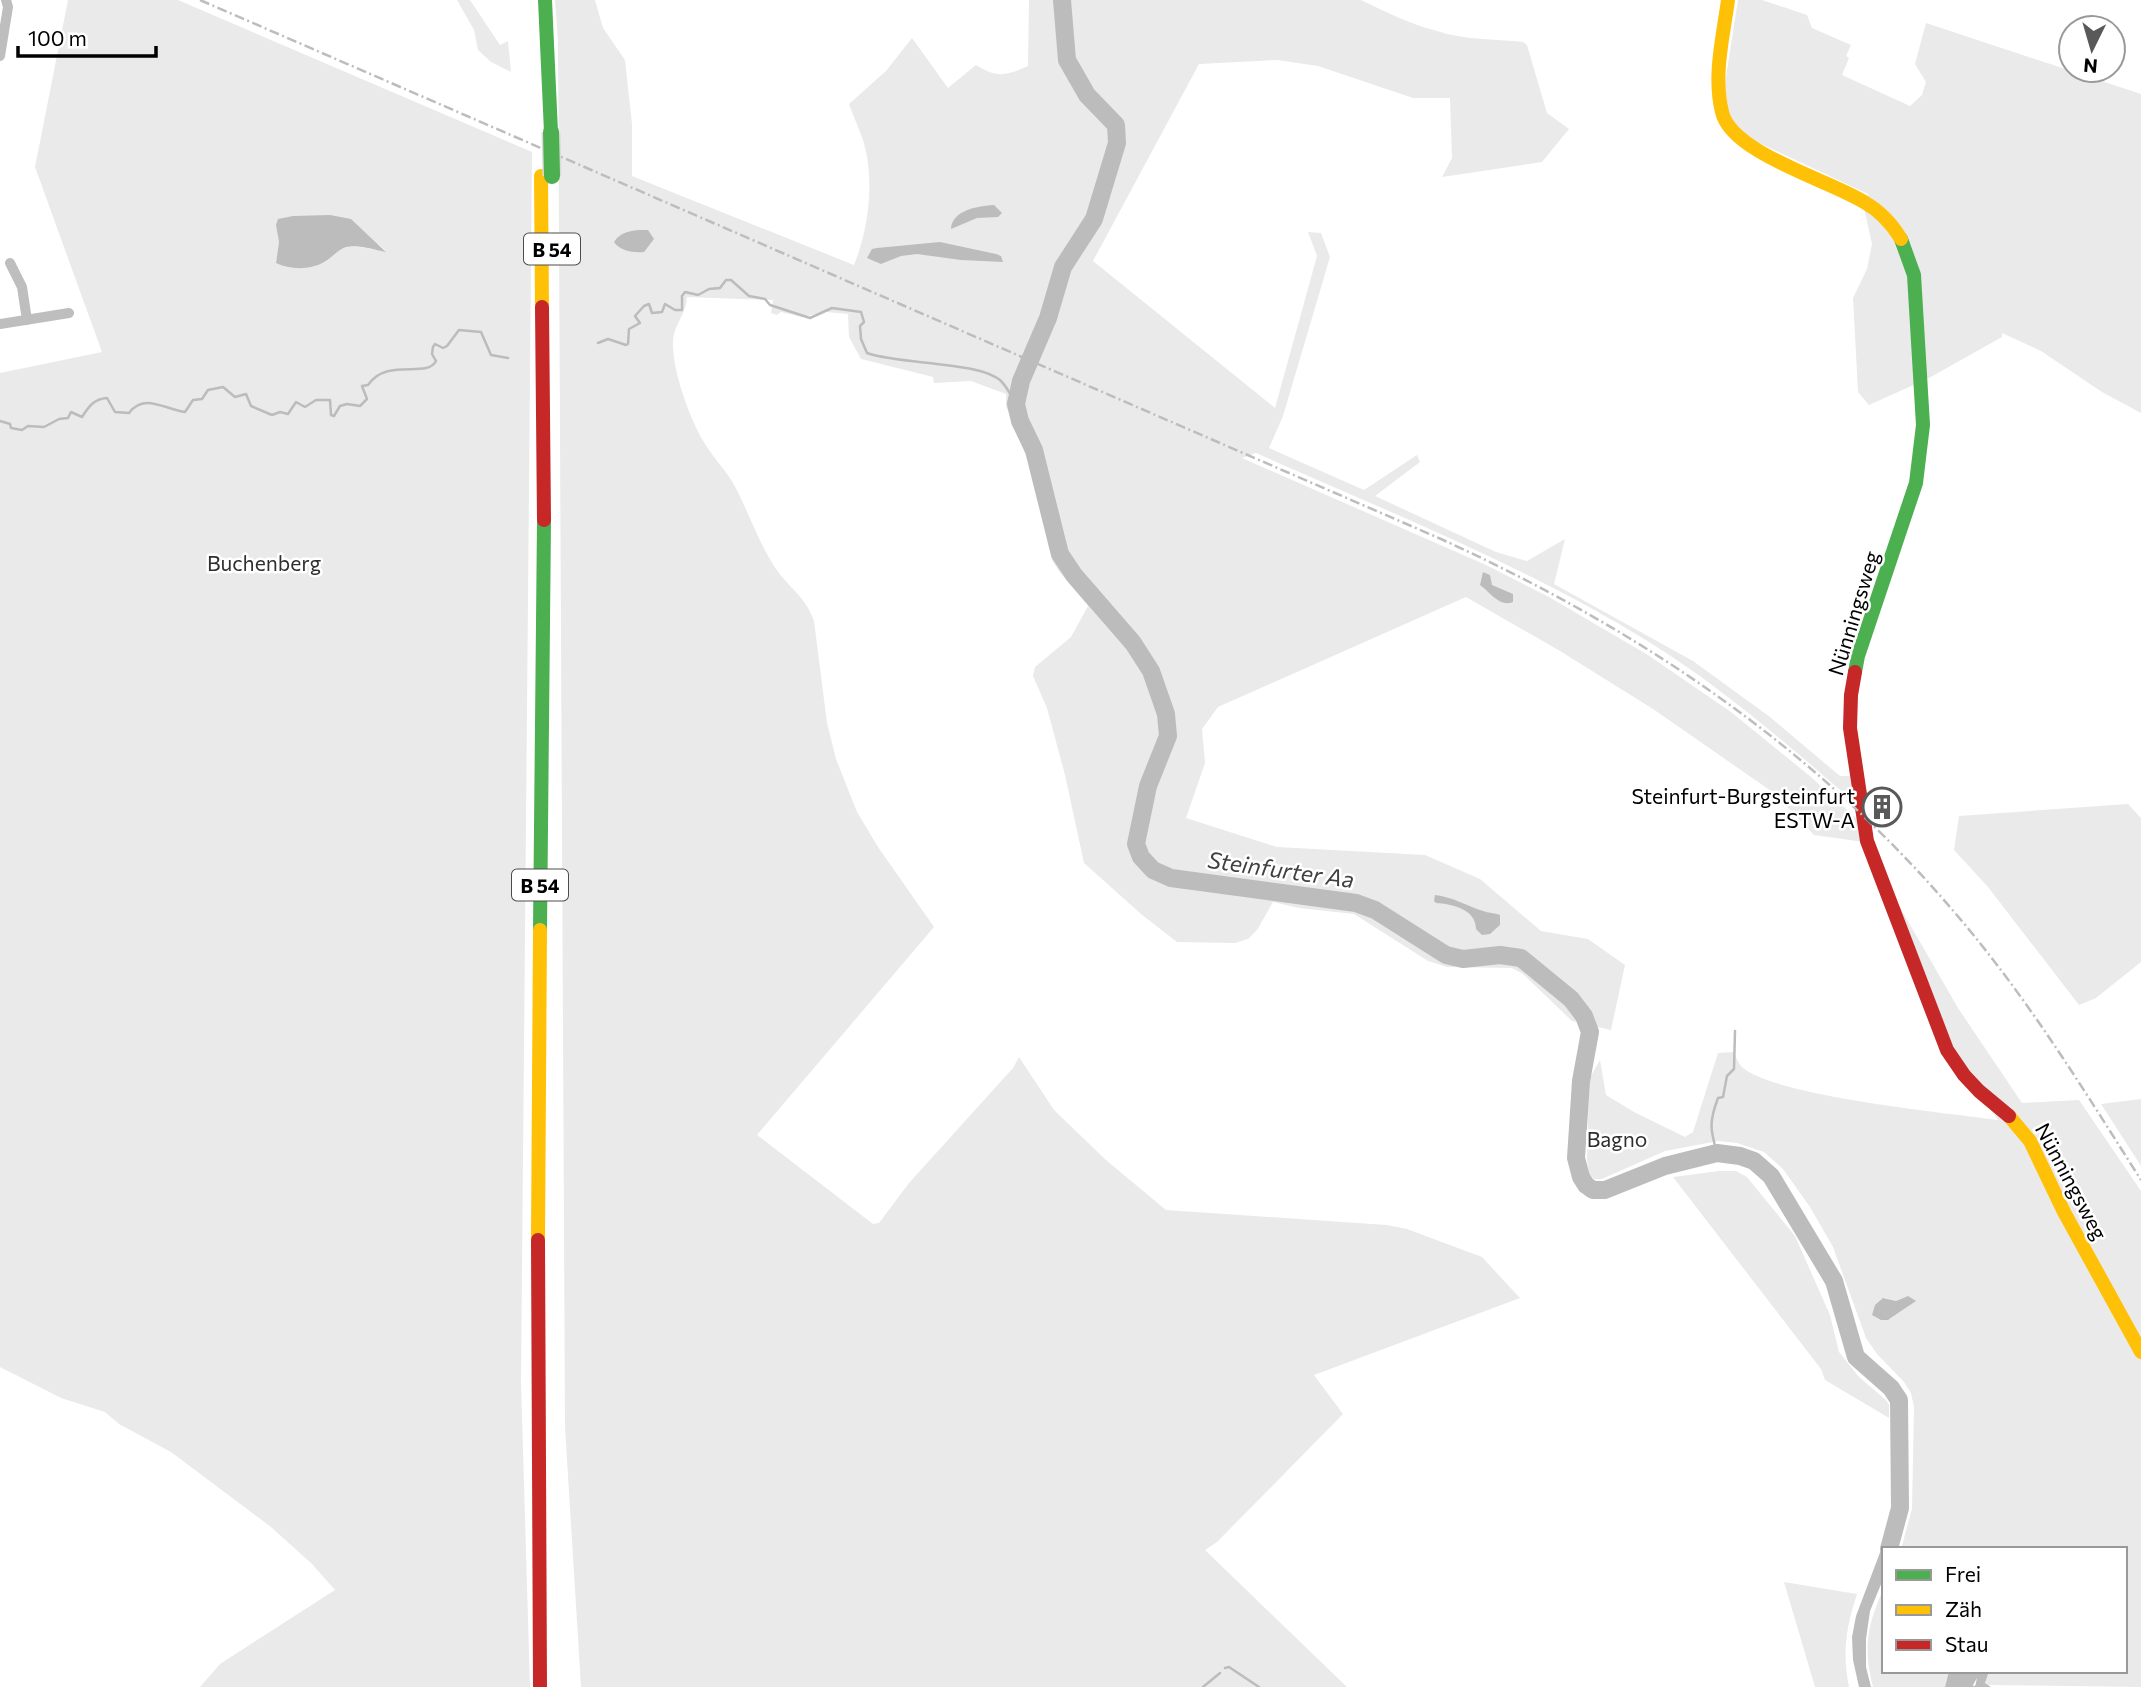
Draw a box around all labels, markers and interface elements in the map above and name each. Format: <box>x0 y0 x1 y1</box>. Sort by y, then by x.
scale bar <box>18 14 156 58</box>
north arrow <box>2057 14 2127 84</box>
text: 100 m <box>28 25 87 50</box>
text: N <box>2082 54 2099 79</box>
road number: B 54 <box>524 233 580 264</box>
street label: Nünningsweg <box>1822 548 1884 678</box>
park label: Buchenberg <box>207 550 321 575</box>
place label: Steinfurt-Burgsteinfurt ESTW-A <box>1631 783 1855 832</box>
building icon: Steinfurt-Burgsteinfurt ESTW-A <box>1861 786 1903 828</box>
water label: Steinfurter Aa <box>1206 845 1356 893</box>
road number: B 54 <box>512 870 568 900</box>
street label: Nünningsweg <box>2031 1118 2113 1244</box>
park label: Bagno <box>1587 1126 1647 1151</box>
legend <box>1882 1547 2127 1673</box>
text: Frei <box>1945 1561 1981 1586</box>
text: Zäh <box>1945 1596 1982 1621</box>
text: Stau <box>1945 1631 1988 1656</box>

